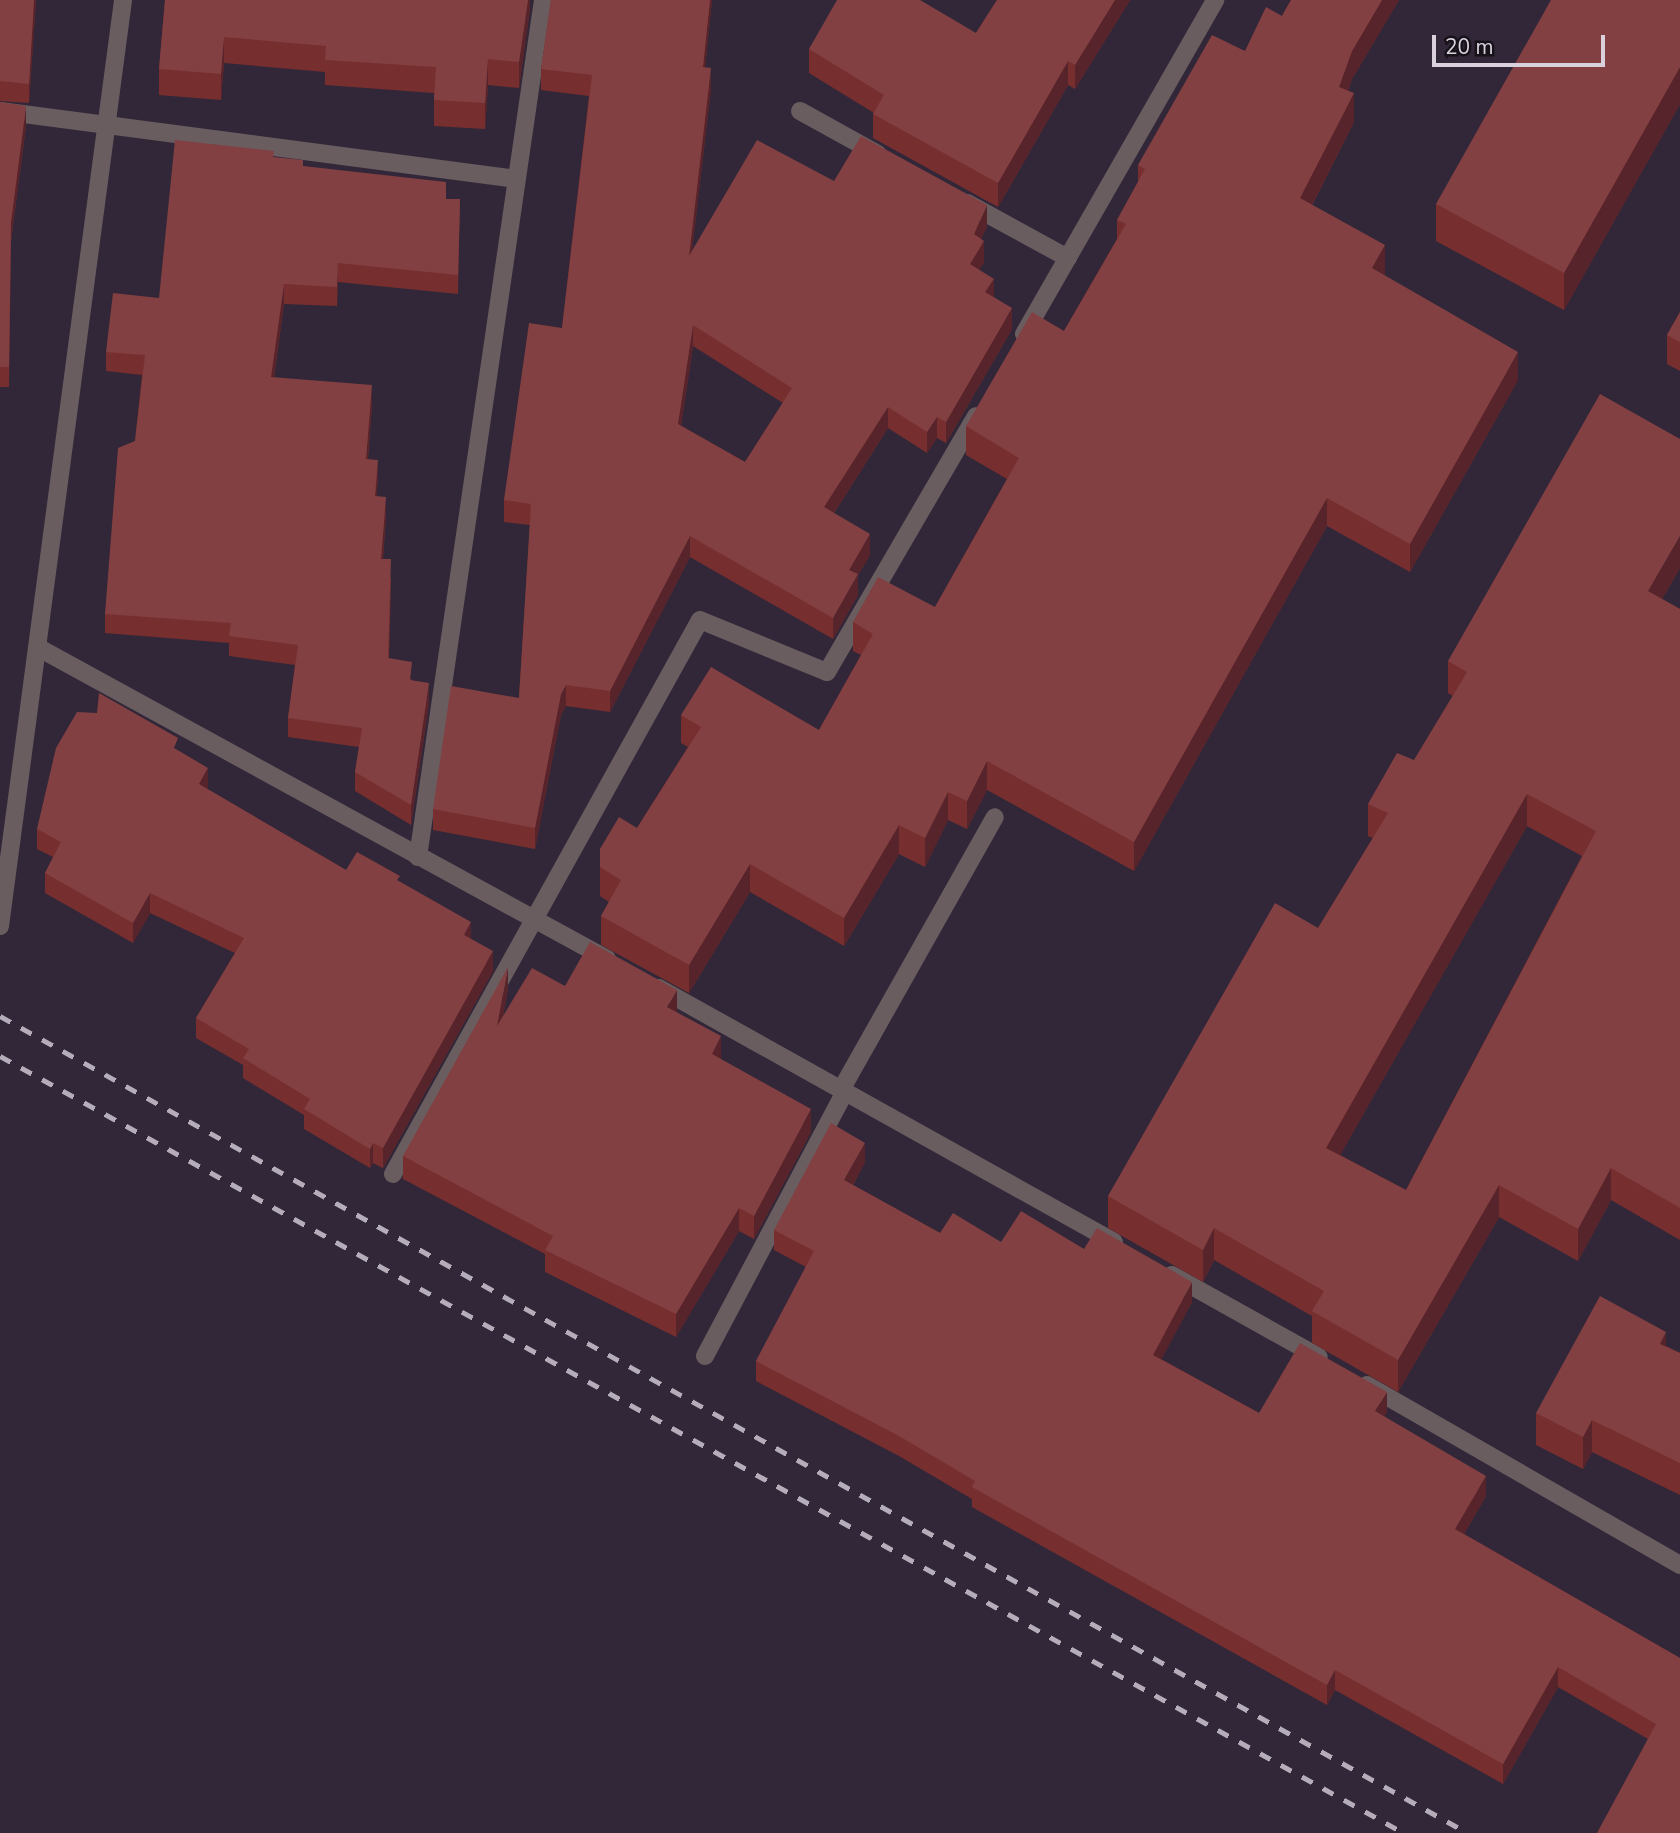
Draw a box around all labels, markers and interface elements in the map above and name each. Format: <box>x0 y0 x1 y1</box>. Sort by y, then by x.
scale bar <box>1435 21 1608 65</box>
text: 20 m <box>1445 33 1494 61</box>

